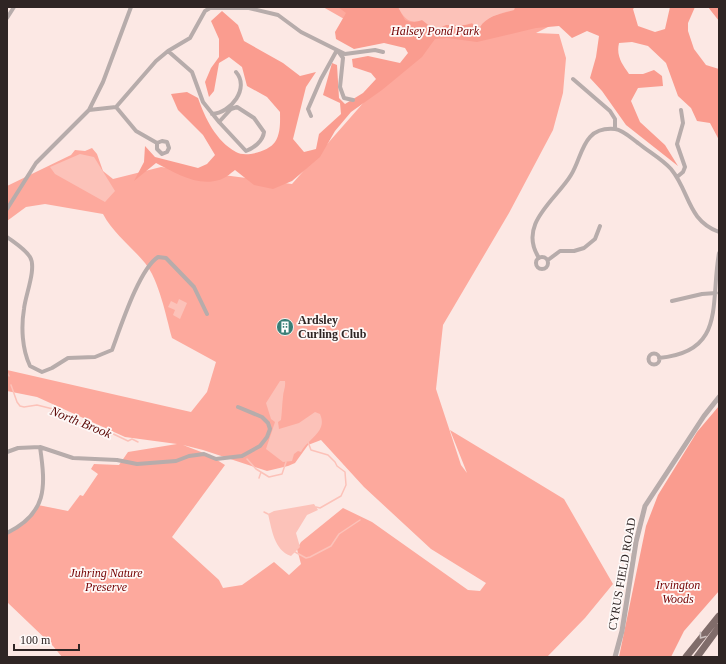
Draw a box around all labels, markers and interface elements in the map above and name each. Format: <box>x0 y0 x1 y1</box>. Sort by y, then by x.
park label: Halsey Pond Park <box>390 24 480 38</box>
place label: Ardsley Curling Club <box>298 313 367 341</box>
building icon: Ardsley Curling Club <box>275 317 295 337</box>
water label: North Brook <box>47 403 114 441</box>
street label: CYRUS FIELD ROAD <box>605 516 639 631</box>
park label: Juhring Nature Preserve <box>69 566 143 594</box>
park label: Irvington Woods <box>655 578 700 606</box>
scale bar <box>14 626 79 652</box>
one-way arrow <box>700 632 707 639</box>
text: 100 m <box>20 633 51 647</box>

